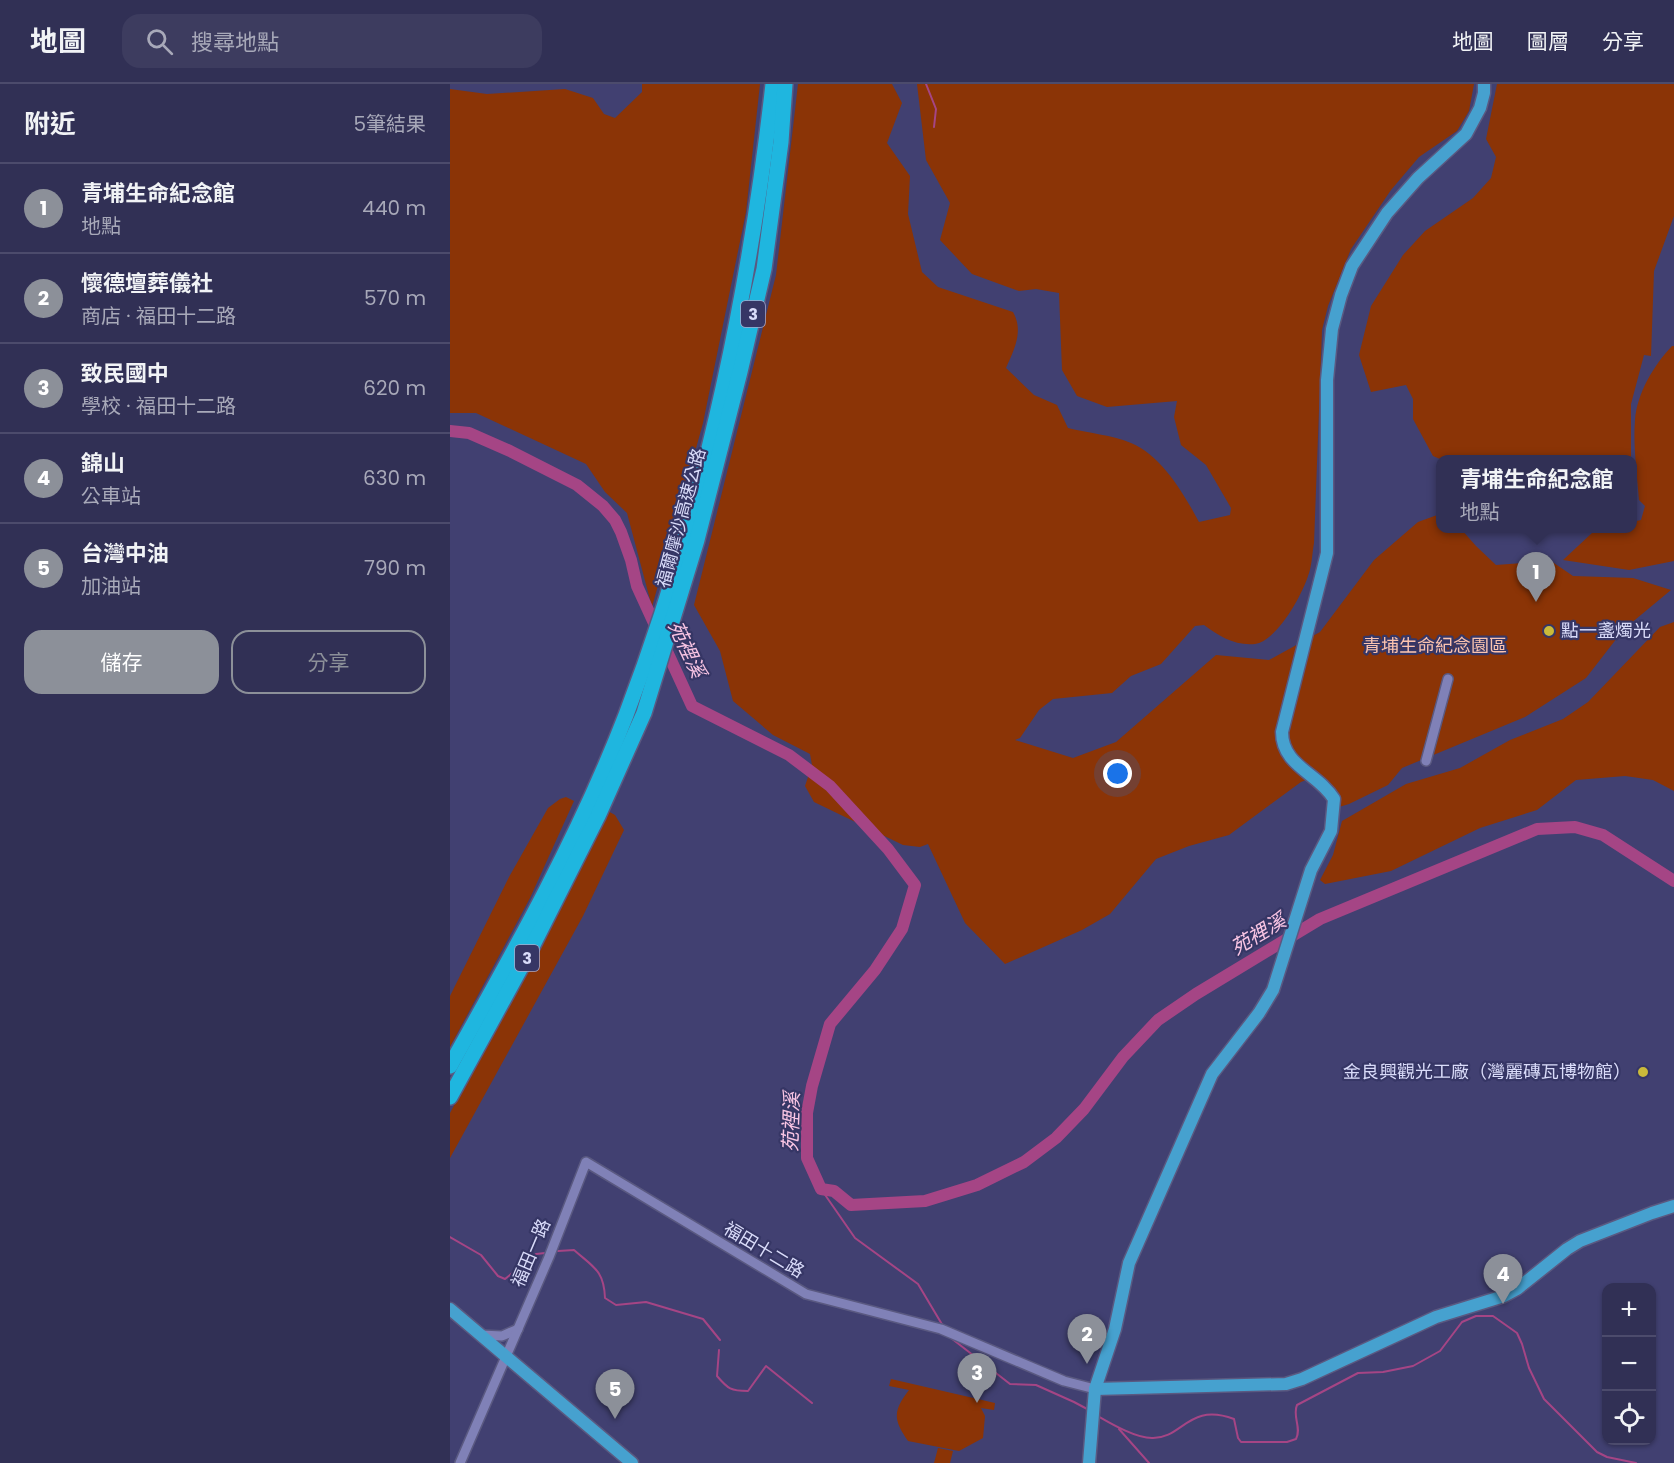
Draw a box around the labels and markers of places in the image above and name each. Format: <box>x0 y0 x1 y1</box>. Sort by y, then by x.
pin: 1 <box>1516 552 1556 602</box>
place label: 點一盞燭光 <box>1561 618 1651 643</box>
marker: 點一盞燭光 <box>1542 624 1556 638</box>
place label: 金良興觀光工廠（灣麗磚瓦博物館） <box>1343 1059 1631 1084</box>
marker: 金良興觀光工廠（灣麗磚瓦博物館） <box>1636 1065 1650 1079</box>
pin: 4 <box>1484 1254 1522 1304</box>
pin: 2 <box>1068 1314 1106 1364</box>
pin: 3 <box>958 1354 996 1403</box>
pin: 5 <box>596 1370 634 1419</box>

